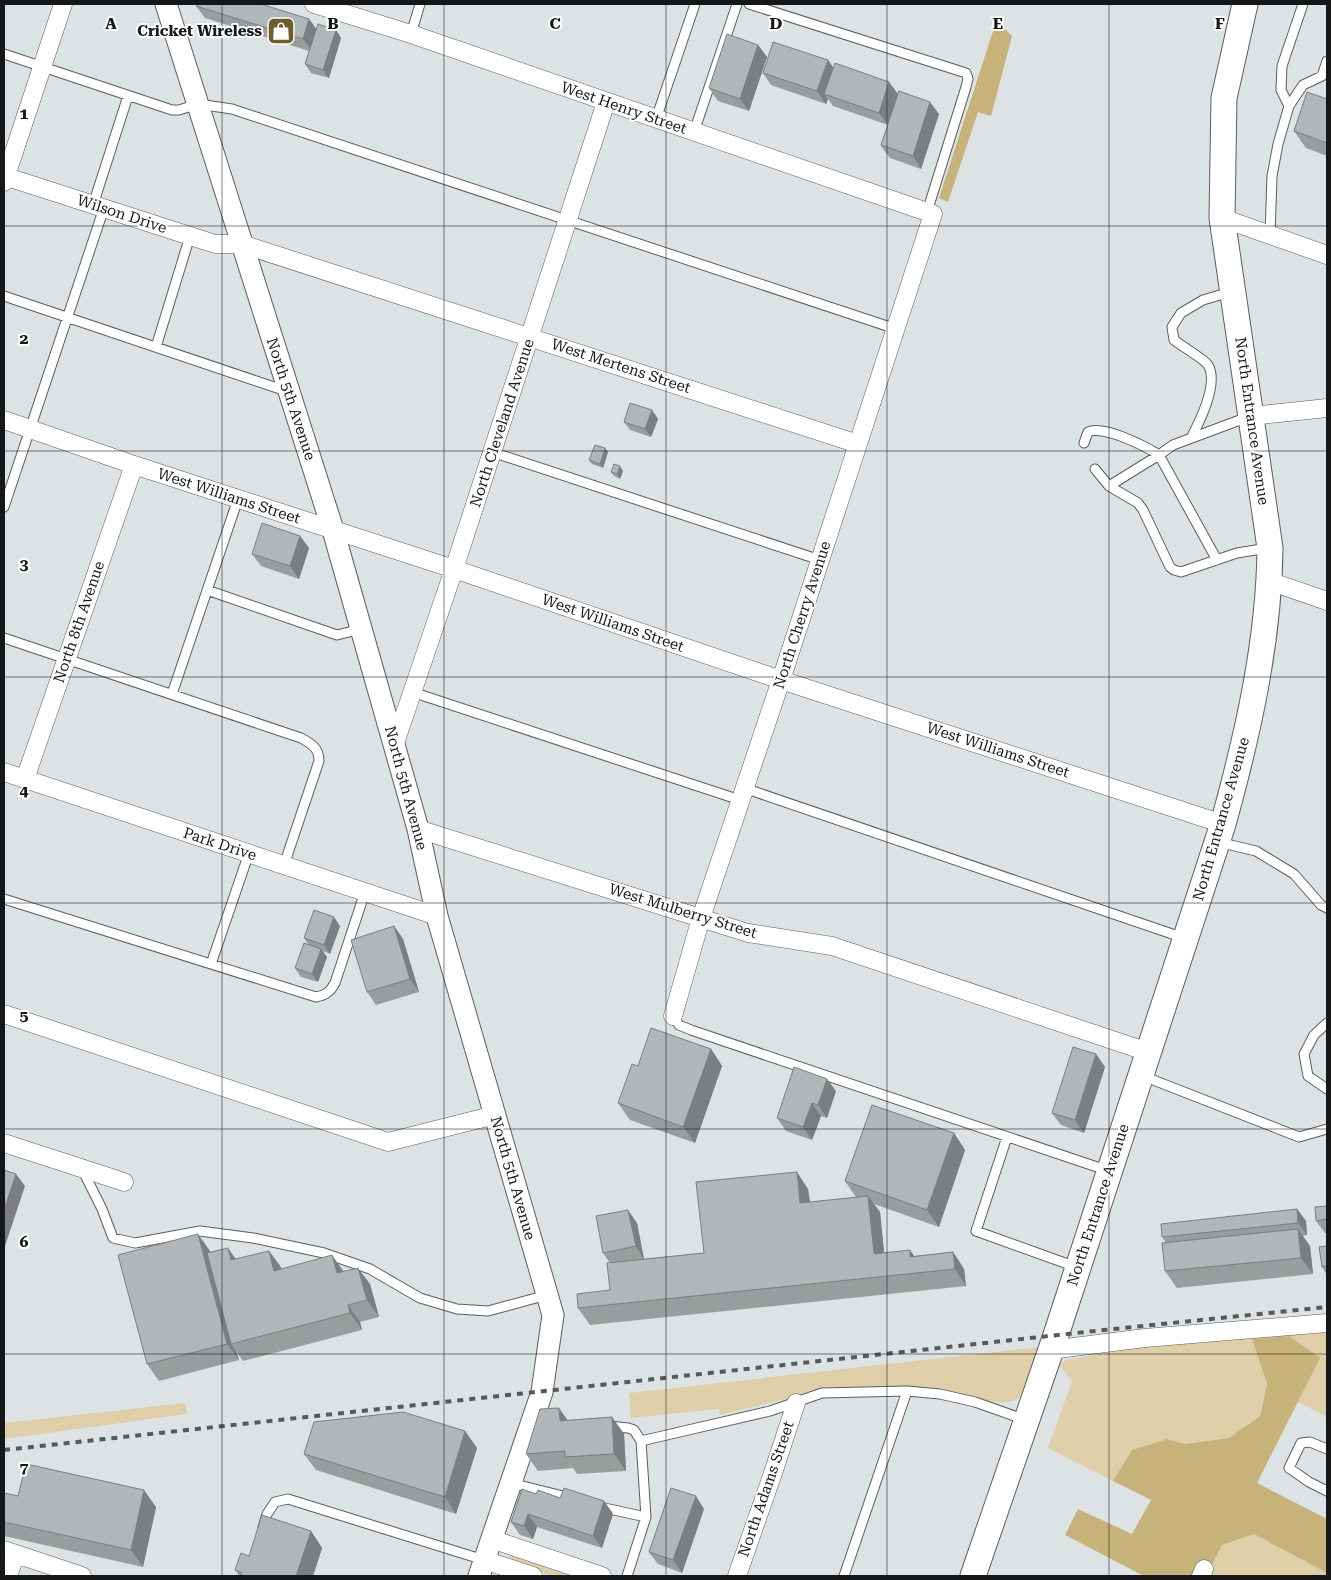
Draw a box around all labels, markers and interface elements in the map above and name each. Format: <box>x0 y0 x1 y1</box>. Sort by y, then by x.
text: A <box>105 14 117 33</box>
text: B <box>327 14 339 33</box>
text: C <box>549 14 561 33</box>
text: D <box>770 14 783 33</box>
text: E <box>993 14 1003 33</box>
text: F <box>1215 14 1225 33</box>
shop icon: Cricket Wireless <box>266 16 296 46</box>
place label: Cricket Wireless <box>137 22 262 40</box>
street label: West Henry Street <box>559 78 690 138</box>
text: 1 <box>20 104 29 123</box>
street label: Wilson Drive <box>75 191 169 237</box>
text: 2 <box>20 329 29 348</box>
street label: North 5th Avenue <box>263 335 319 463</box>
street label: West Mertens Street <box>549 335 693 397</box>
street label: North Cleveland Avenue <box>466 336 538 510</box>
street label: North Entrance Avenue <box>1231 336 1273 506</box>
street label: West Williams Street <box>155 464 303 528</box>
street label: North Cherry Avenue <box>770 539 834 691</box>
text: 3 <box>20 555 29 574</box>
street label: North 8th Avenue <box>50 559 108 685</box>
street label: West Williams Street <box>540 590 687 656</box>
street label: West Williams Street <box>924 718 1072 782</box>
street label: North 5th Avenue <box>381 724 431 852</box>
street label: North Entrance Avenue <box>1189 735 1253 903</box>
text: 4 <box>20 781 29 800</box>
street label: Park Drive <box>181 824 259 864</box>
street label: West Mulberry Street <box>607 880 760 942</box>
text: 5 <box>20 1006 29 1025</box>
street label: North 5th Avenue <box>487 1114 539 1242</box>
street label: North Entrance Avenue <box>1063 1122 1133 1288</box>
text: 6 <box>20 1232 29 1251</box>
street label: North Adams Street <box>734 1418 798 1559</box>
text: 7 <box>20 1458 29 1477</box>

